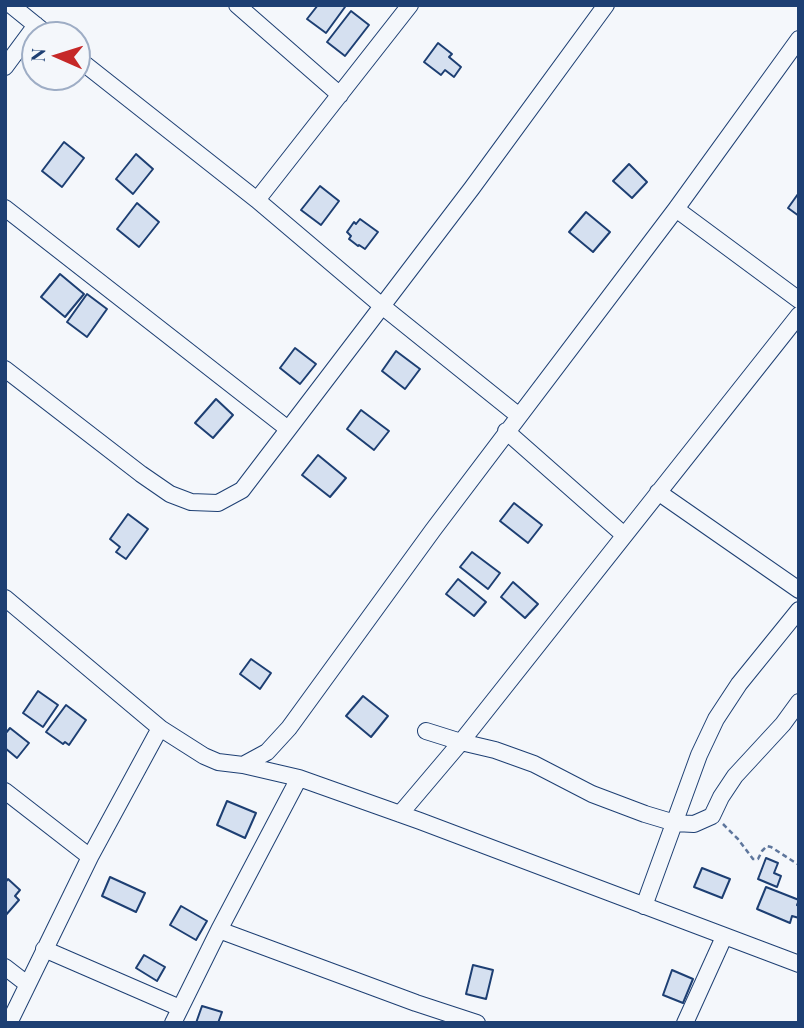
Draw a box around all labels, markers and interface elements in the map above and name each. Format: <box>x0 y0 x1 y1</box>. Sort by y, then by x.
north arrow <box>21 21 91 91</box>
text: N <box>24 47 50 63</box>

